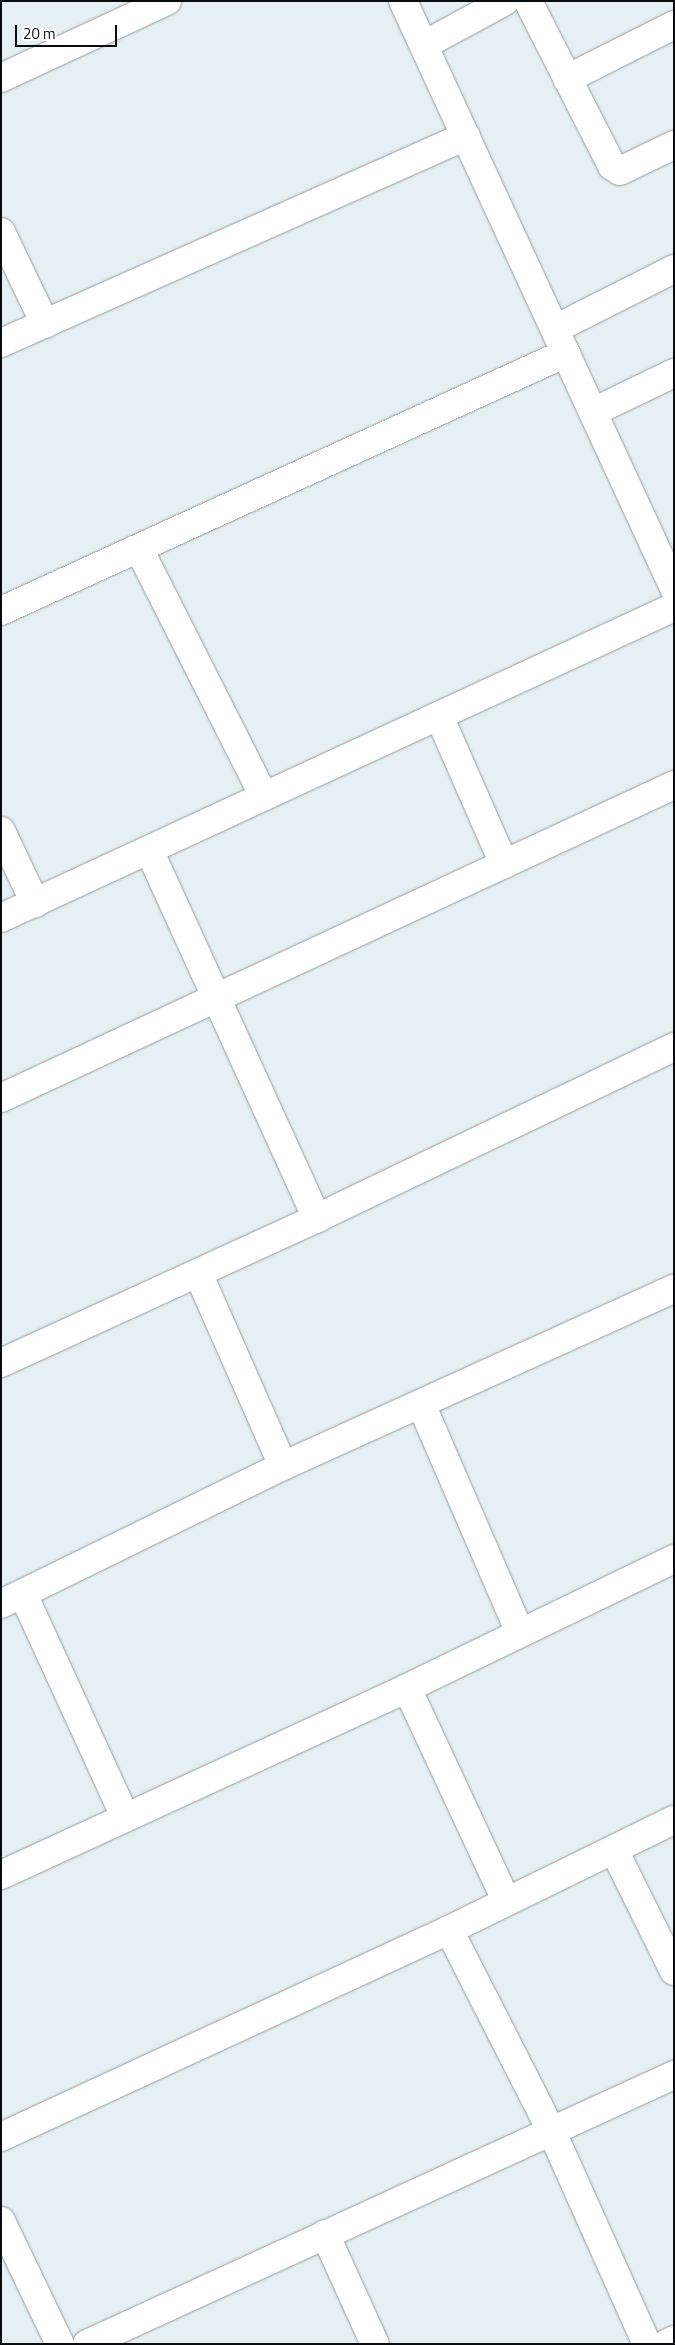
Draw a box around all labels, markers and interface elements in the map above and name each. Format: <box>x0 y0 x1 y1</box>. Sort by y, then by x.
scale bar <box>18 15 120 47</box>
text: 20 m <box>23 22 56 45</box>

